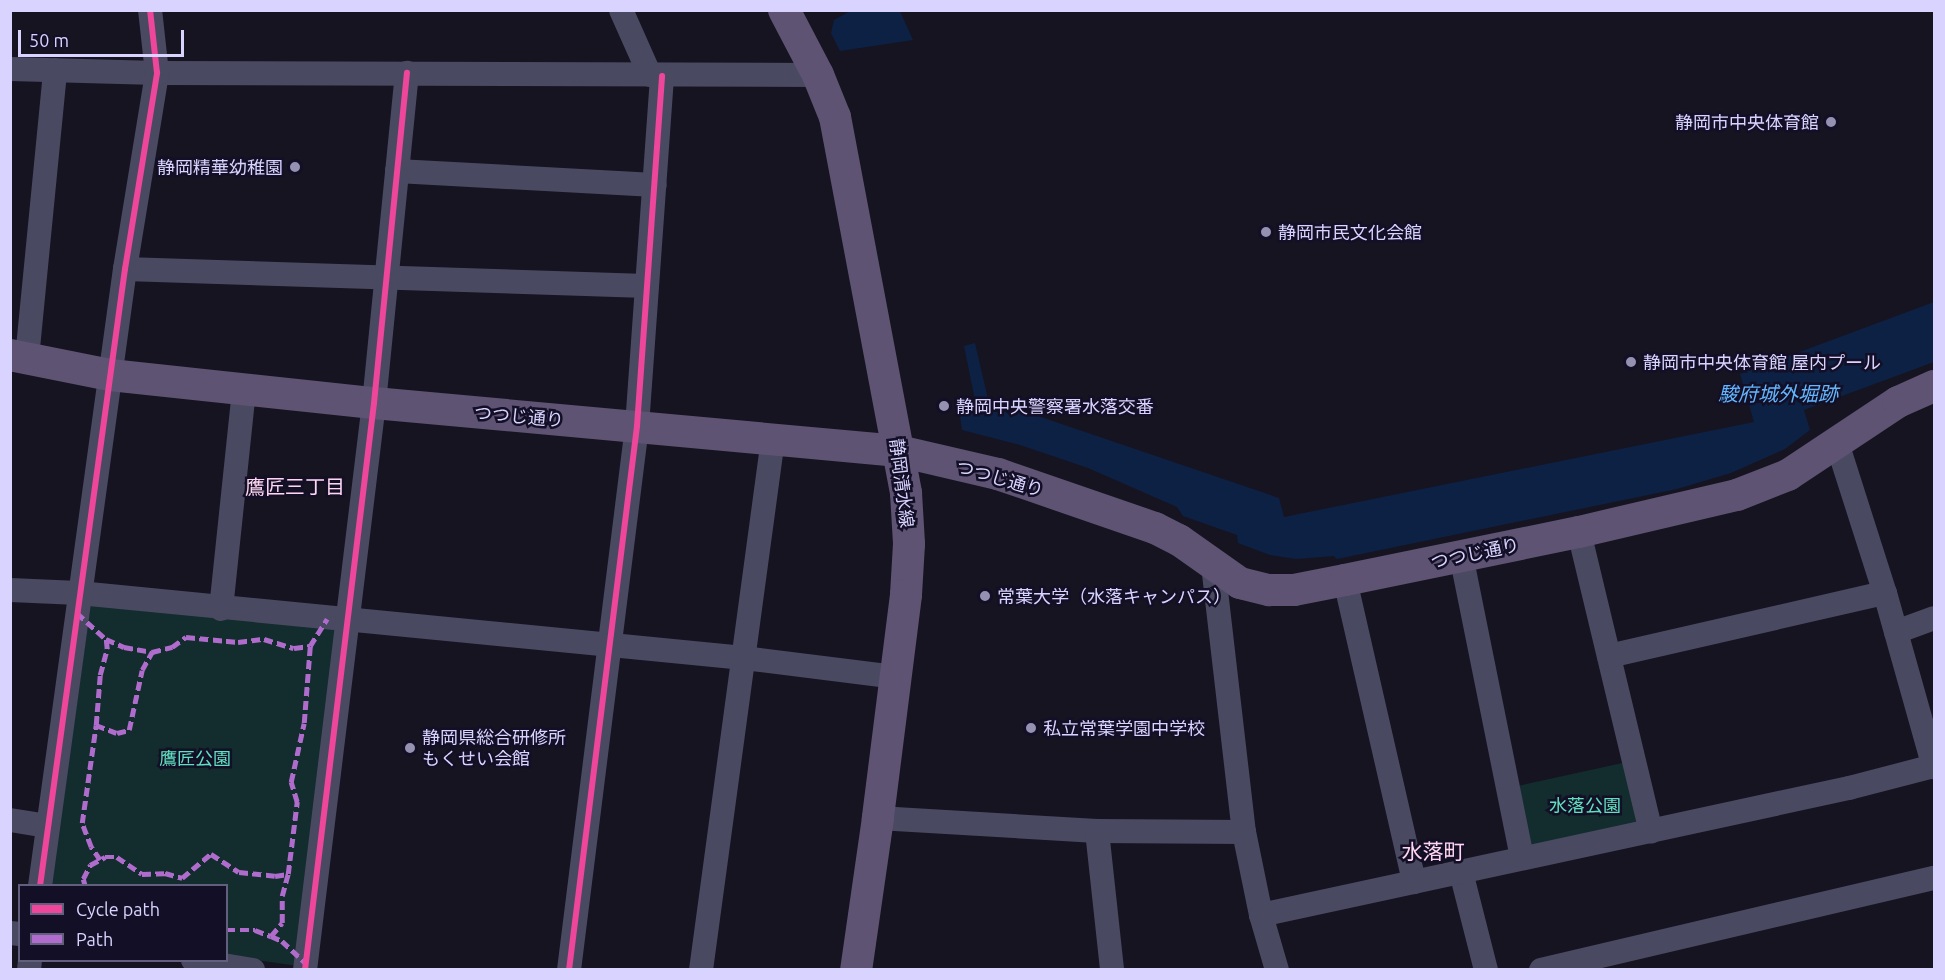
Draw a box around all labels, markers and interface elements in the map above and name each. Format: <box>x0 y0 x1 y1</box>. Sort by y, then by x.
scale bar <box>21 18 188 56</box>
text: 50 m <box>29 30 69 50</box>
place label: 静岡市中央体育館 <box>1675 111 1819 133</box>
marker: 静岡市中央体育館 <box>1824 115 1838 129</box>
place label: 静岡精華幼稚園 <box>157 156 283 178</box>
marker: 静岡精華幼稚園 <box>288 160 302 174</box>
place label: 静岡市民文化会館 <box>1278 221 1422 243</box>
marker: 静岡市民文化会館 <box>1259 225 1273 239</box>
place label: 静岡市中央体育館 屋内プール <box>1643 351 1881 373</box>
marker: 静岡市中央体育館 屋内プール <box>1624 355 1638 369</box>
water label: 駿府城外堀跡 <box>1718 381 1838 405</box>
place label: 静岡中央警察署水落交番 <box>956 395 1154 417</box>
marker: 静岡中央警察署水落交番 <box>937 399 951 413</box>
street label: つつじ通り <box>473 401 565 431</box>
street label: 静岡清水線 <box>886 437 918 529</box>
street label: つつじ通り <box>954 455 1046 501</box>
district label: 鷹匠三丁目 <box>245 474 345 498</box>
street label: つつじ通り <box>1429 533 1521 573</box>
place label: 常葉大学（水落キャンパス） <box>997 585 1231 607</box>
marker: 常葉大学（水落キャンパス） <box>978 589 992 603</box>
place label: 私立常葉学園中学校 <box>1043 717 1205 739</box>
marker: 私立常葉学園中学校 <box>1024 721 1038 735</box>
place label: 静岡県総合研修所 もくせい会館 <box>422 727 566 770</box>
marker: 静岡県総合研修所 もくせい会館 <box>403 741 417 755</box>
park label: 鷹匠公園 <box>159 747 231 769</box>
park label: 水落公園 <box>1549 794 1621 816</box>
district label: 水落町 <box>1402 838 1464 864</box>
legend <box>18 884 228 962</box>
text: Cycle path <box>76 899 160 919</box>
text: Path <box>76 929 113 949</box>

